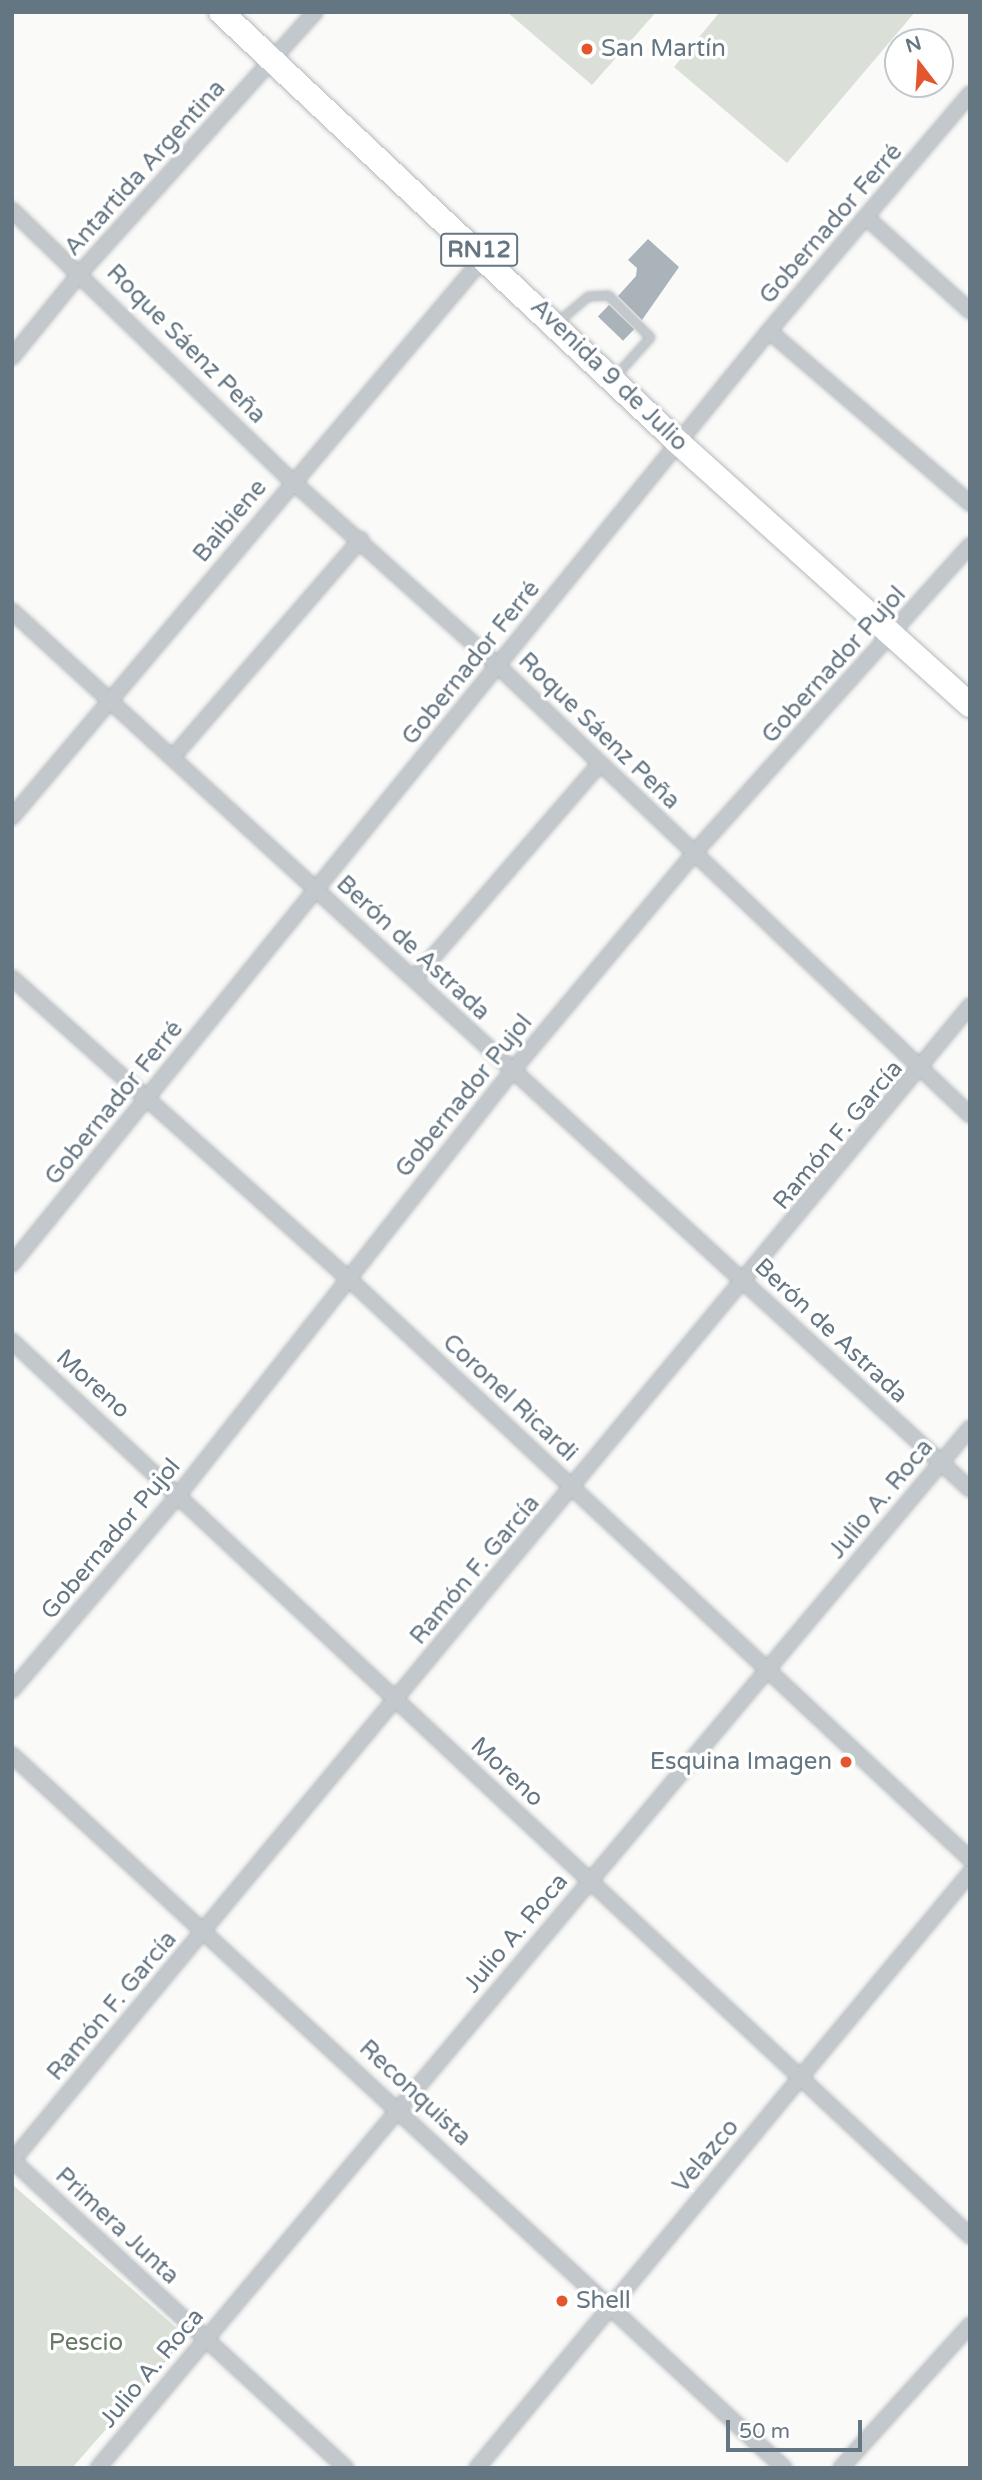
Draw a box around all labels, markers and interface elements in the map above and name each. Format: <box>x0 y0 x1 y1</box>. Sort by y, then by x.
north arrow <box>884 28 954 98</box>
text: N <box>903 32 924 58</box>
place label: San Martín <box>601 35 726 63</box>
marker: San Martín <box>579 41 595 57</box>
street label: Antartida Argentina <box>58 74 232 262</box>
street label: Gobernador Ferré <box>754 138 908 310</box>
road number: RN12 <box>439 230 519 270</box>
street label: Roque Sáenz Peña <box>100 258 272 430</box>
street label: Avenida 9 de Julio <box>524 293 694 457</box>
street label: Baibiene <box>187 474 273 568</box>
street label: Gobernador Ferré <box>396 575 546 751</box>
street label: Gobernador Pujol <box>756 581 912 749</box>
street label: Roque Sáenz Peña <box>512 647 686 815</box>
street label: Berón de Astrada <box>330 870 496 1026</box>
street label: Gobernador Pujol <box>390 1009 538 1183</box>
street label: Gobernador Ferré <box>39 1015 189 1191</box>
street label: Ramón F. García <box>767 1054 909 1216</box>
street label: Berón de Astrada <box>748 1253 914 1409</box>
street label: Coronel Ricardi <box>437 1328 583 1468</box>
street label: Moreno <box>50 1344 136 1424</box>
street label: Julio A. Roca <box>823 1433 939 1565</box>
street label: Gobernador Pujol <box>35 1453 187 1625</box>
street label: Ramón F. García <box>404 1489 546 1651</box>
street label: Moreno <box>465 1731 549 1813</box>
place label: Esquina Imagen <box>650 1748 832 1776</box>
marker: Esquina Imagen <box>838 1754 854 1770</box>
street label: Julio A. Roca <box>458 1867 574 1999</box>
street label: Ramón F. García <box>41 1925 183 2087</box>
street label: Reconquista <box>353 2034 477 2152</box>
street label: Velazco <box>667 2113 745 2199</box>
street label: Primera Junta <box>49 2161 185 2291</box>
place label: Shell <box>576 2287 631 2315</box>
marker: Shell <box>554 2293 570 2309</box>
street label: Julio A. Roca <box>94 2302 210 2434</box>
park label: Pescio <box>49 2329 123 2357</box>
scale bar <box>730 2406 866 2450</box>
text: 50 m <box>739 2419 790 2444</box>

